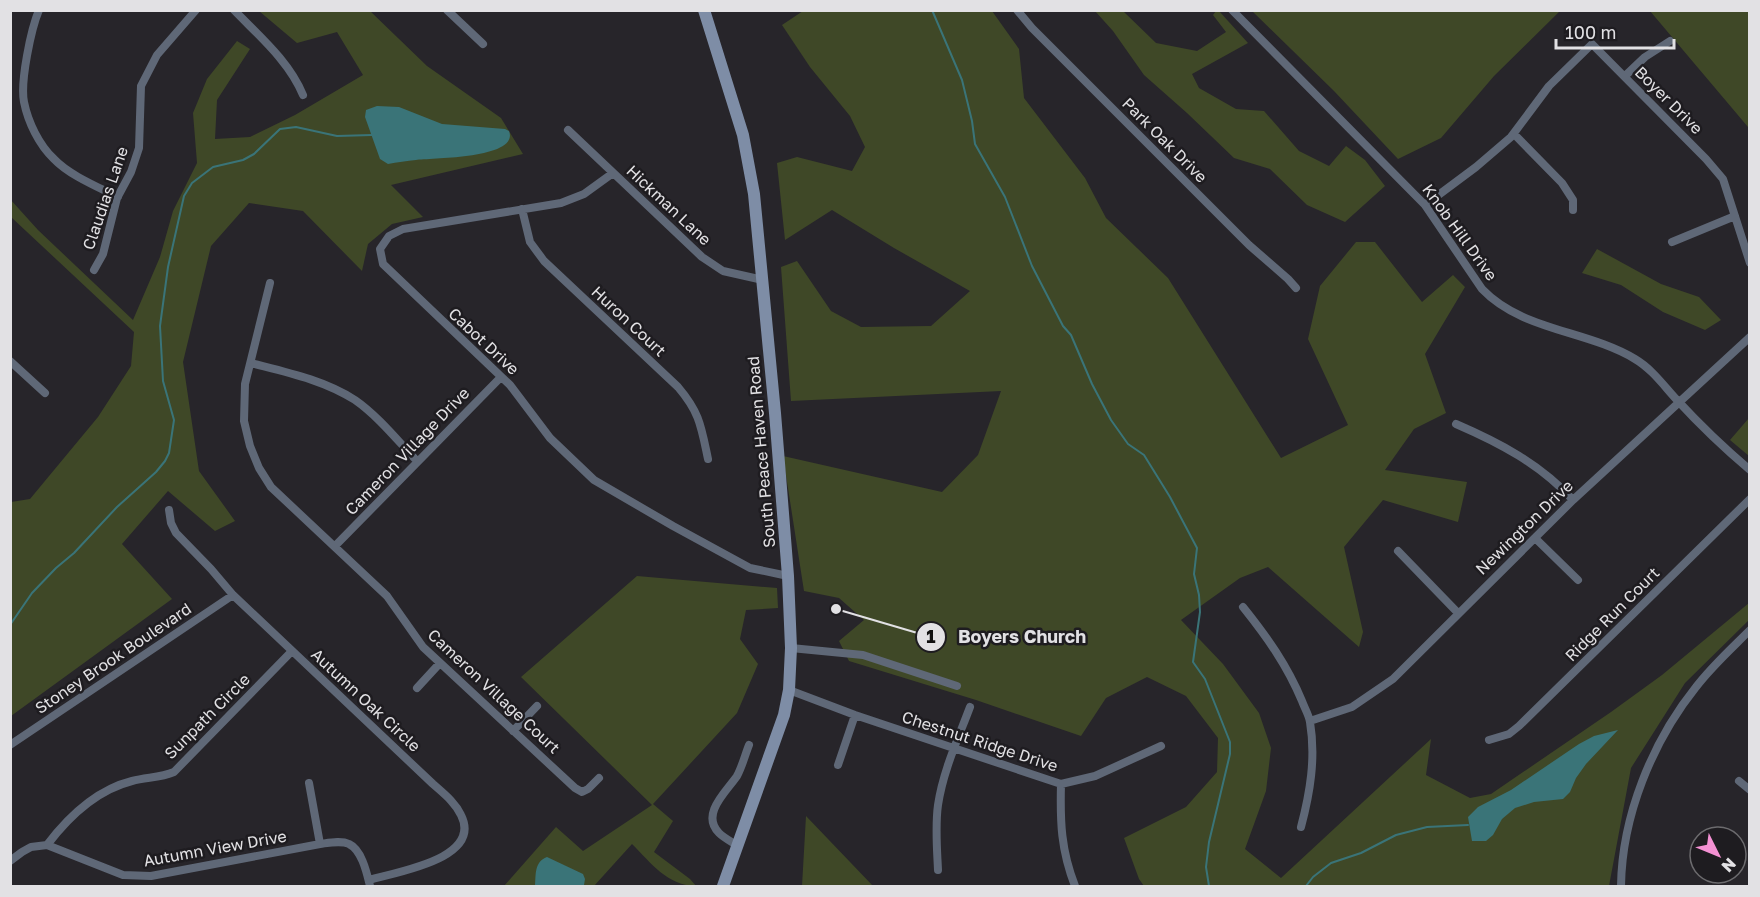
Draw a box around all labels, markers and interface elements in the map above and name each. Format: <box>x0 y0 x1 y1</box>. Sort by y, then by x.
scale bar <box>1556 12 1674 50</box>
text: 100 m <box>1565 21 1616 43</box>
street label: Boyer Drive <box>1631 62 1707 138</box>
street label: Park Oak Drive <box>1118 93 1212 187</box>
street label: Claudias Lane <box>78 144 132 252</box>
street label: Hickman Lane <box>622 161 716 249</box>
street label: Knob Hill Drive <box>1418 180 1502 284</box>
street label: Huron Court <box>588 281 670 361</box>
street label: Cabot Drive <box>444 303 524 379</box>
street label: South Peace Haven Road <box>743 355 779 549</box>
street label: Cameron Village Drive <box>341 383 473 519</box>
street label: Newington Drive <box>1471 475 1577 579</box>
street label: Ridge Run Court <box>1561 563 1663 665</box>
street label: Stoney Brook Boulevard <box>31 598 195 718</box>
callout: Boyers Church <box>916 619 1099 655</box>
street label: Cameron Village Court <box>424 625 564 757</box>
text: 1 <box>926 625 936 647</box>
text: Boyers Church <box>958 625 1086 647</box>
street label: Autumn Oak Circle <box>307 644 425 756</box>
street label: Sunpath Circle <box>160 669 254 763</box>
street label: Chestnut Ridge Drive <box>900 706 1060 776</box>
north arrow <box>1688 825 1748 885</box>
street label: Autumn View Drive <box>142 826 288 870</box>
text: N <box>1718 854 1740 877</box>

